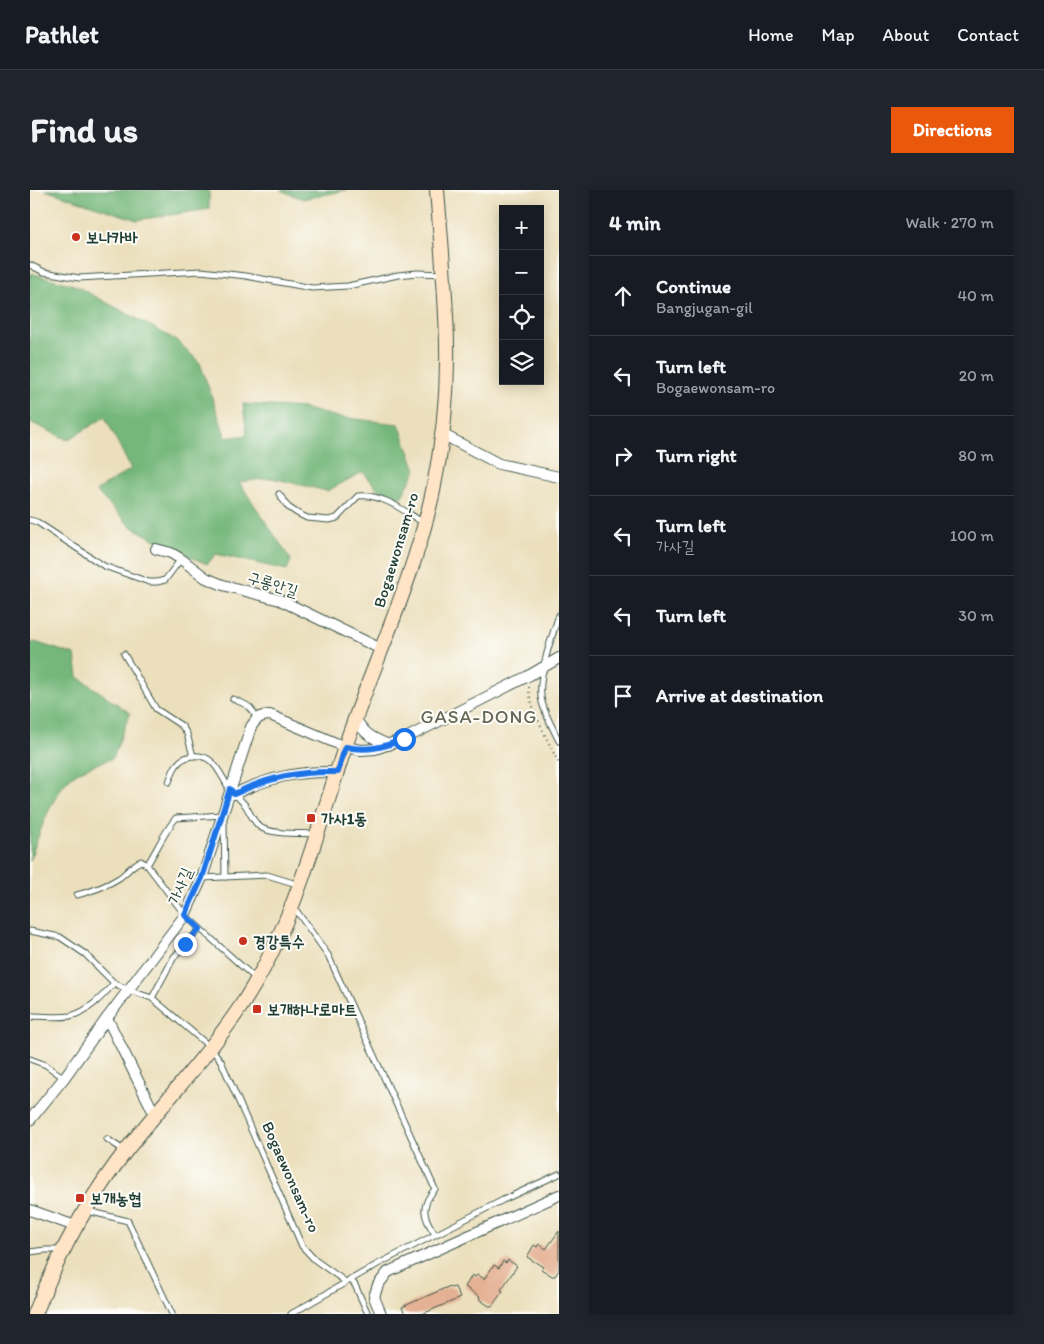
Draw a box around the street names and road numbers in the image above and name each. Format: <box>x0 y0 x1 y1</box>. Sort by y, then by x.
street label: Bogaewonsam-ro <box>369 490 423 610</box>
street label: 구롱안길 <box>246 567 301 601</box>
street label: 가사길 <box>164 864 196 907</box>
street label: Bogaewonsam-ro <box>258 1119 324 1235</box>

